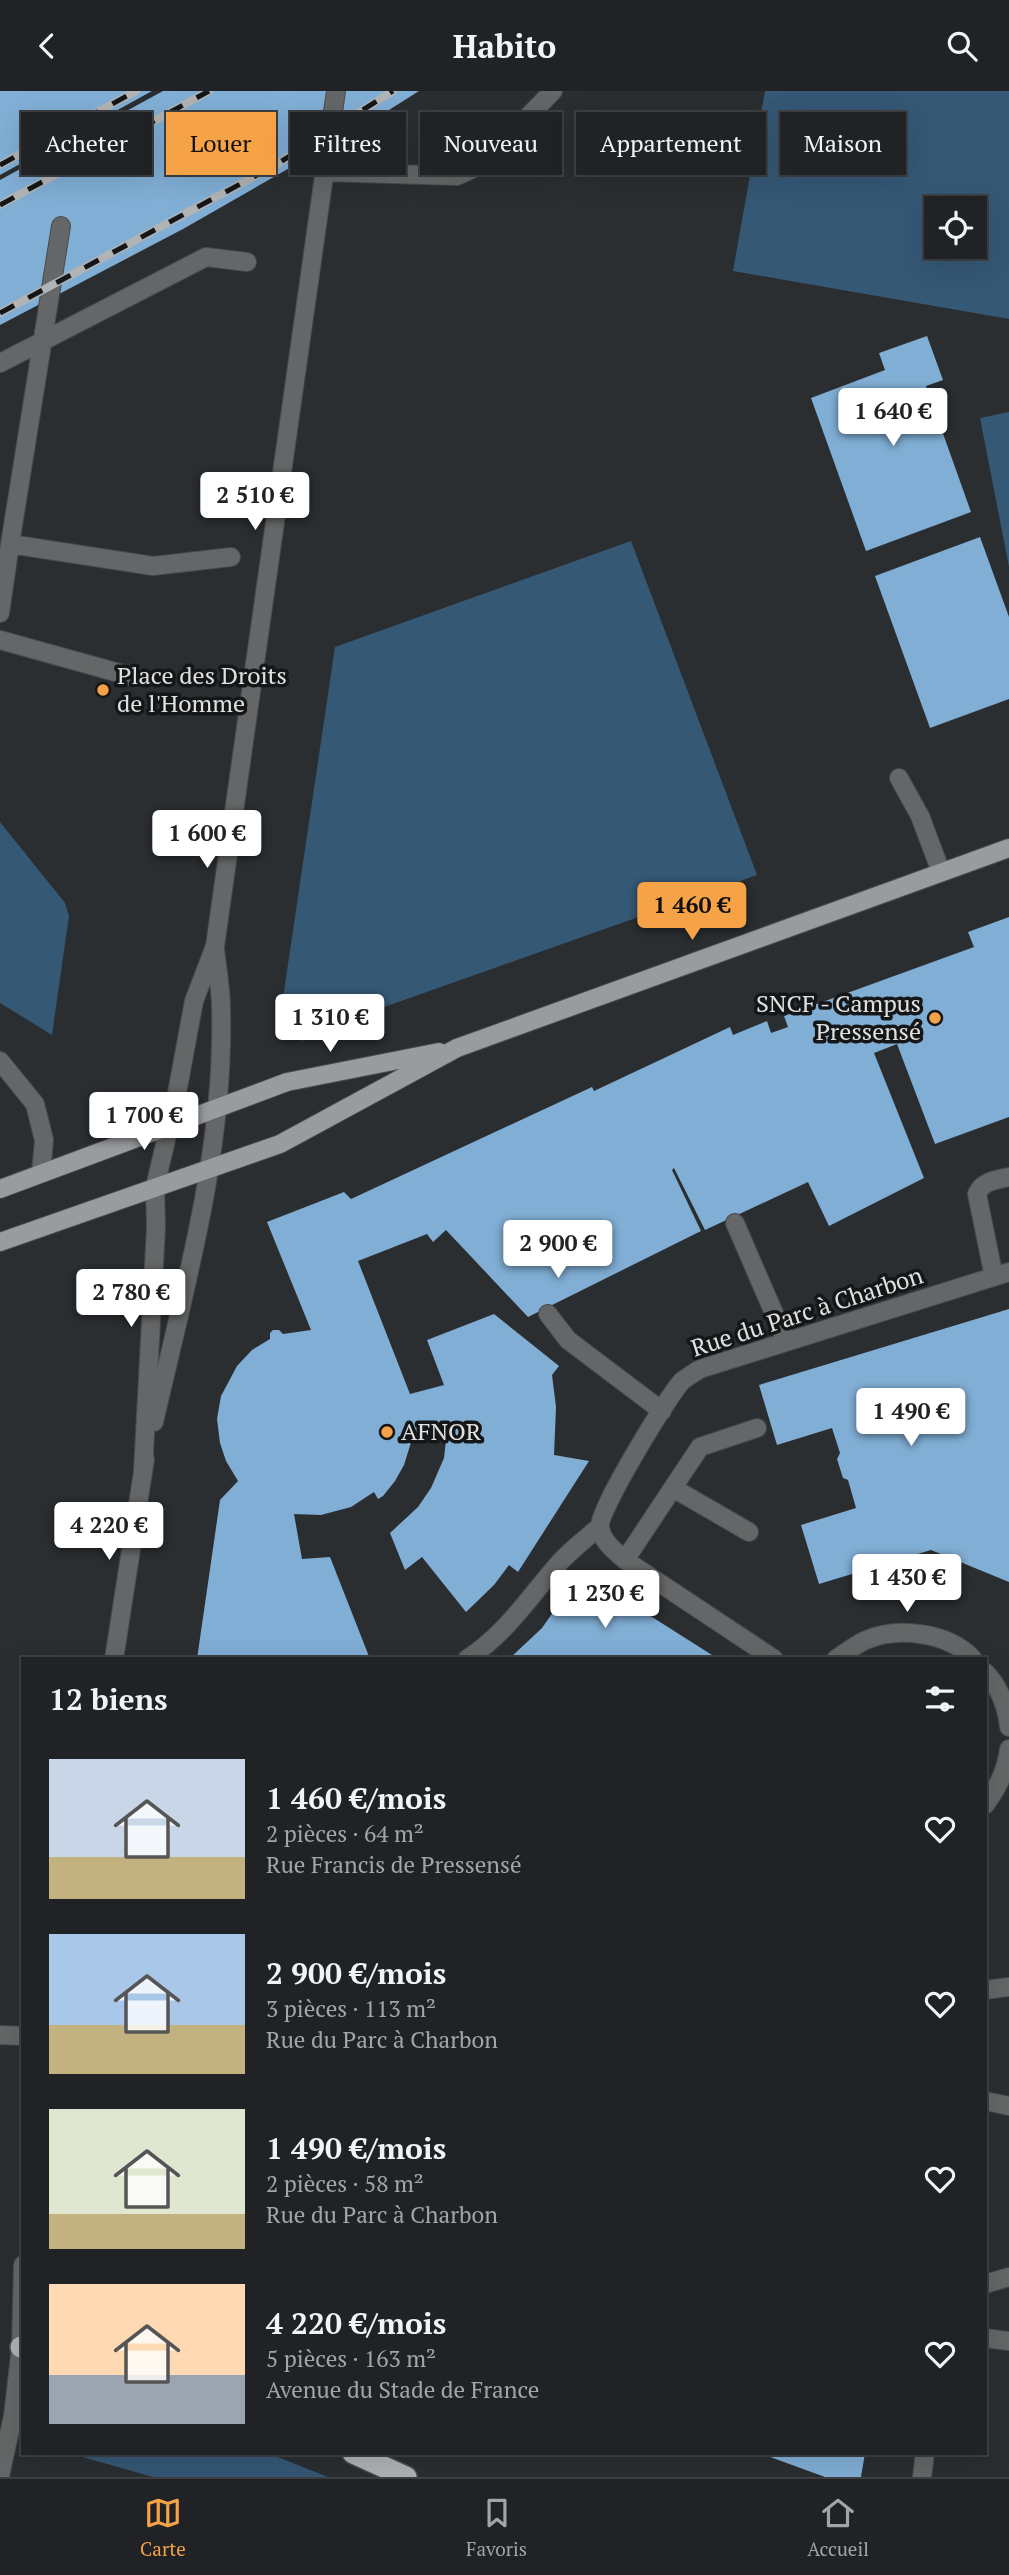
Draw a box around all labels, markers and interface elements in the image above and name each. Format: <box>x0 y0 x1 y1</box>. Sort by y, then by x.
text: Habito <box>453 25 556 67</box>
icon: back <box>28 27 66 65</box>
icon: search <box>943 27 981 65</box>
chip: Acheter <box>21 112 152 175</box>
chip: Louer <box>166 112 276 175</box>
chip: Filtres <box>290 112 406 175</box>
chip: Nouveau <box>420 112 562 175</box>
chip: Appartement <box>576 112 766 175</box>
chip: Maison <box>780 112 906 175</box>
map controls <box>924 196 987 259</box>
button: locate <box>924 196 987 259</box>
pin: 1 640 € <box>828 389 958 448</box>
text: 1 640 € <box>854 395 932 426</box>
pin: 2 510 € <box>190 473 320 532</box>
text: 2 510 € <box>216 479 294 510</box>
place label: Place des Droits de l'Homme <box>117 659 287 719</box>
marker: Place des Droits de l'Homme <box>95 682 111 698</box>
pin: 1 600 € <box>142 811 272 870</box>
text: 1 600 € <box>168 817 246 848</box>
pin: 1 460 € <box>627 883 757 942</box>
text: 1 460 € <box>653 889 731 920</box>
place label: SNCF - Campus Pressensé <box>756 987 921 1047</box>
pin: 1 310 € <box>265 995 395 1054</box>
text: 1 310 € <box>291 1001 369 1032</box>
marker: SNCF - Campus Pressensé <box>927 1010 943 1026</box>
pin: 1 700 € <box>79 1093 209 1152</box>
text: 1 700 € <box>105 1099 183 1130</box>
pin: 2 900 € <box>493 1221 623 1280</box>
text: 2 900 € <box>519 1227 597 1258</box>
street label: Rue du Parc à Charbon <box>687 1258 927 1364</box>
pin: 2 780 € <box>66 1269 196 1329</box>
text: 2 780 € <box>92 1276 170 1307</box>
pin: 1 490 € <box>846 1389 976 1448</box>
text: 1 490 € <box>872 1395 950 1426</box>
place label: AFNOR <box>401 1415 482 1447</box>
marker: AFNOR <box>379 1424 395 1440</box>
pin: 4 220 € <box>44 1503 174 1562</box>
text: 4 220 € <box>70 1509 148 1540</box>
pin: 1 430 € <box>842 1555 972 1614</box>
text: 1 430 € <box>868 1561 946 1592</box>
pin: 1 230 € <box>540 1571 670 1630</box>
text: 1 230 € <box>566 1577 644 1608</box>
text: 12 biens <box>49 1679 168 1719</box>
icon: filters <box>921 1680 959 1718</box>
text: 1 460 €/mois <box>266 1778 446 1818</box>
icon: home <box>105 1787 189 1871</box>
icon: heart <box>921 1810 959 1848</box>
text: 2 pièces · 64 m² <box>266 1818 424 1849</box>
text: Rue Francis de Pressensé <box>266 1849 522 1880</box>
text: 2 900 €/mois <box>266 1953 446 1993</box>
icon: home <box>105 1962 189 2046</box>
icon: heart <box>921 1985 959 2023</box>
text: 3 pièces · 113 m² <box>266 1993 436 2024</box>
text: Rue du Parc à Charbon <box>266 2024 498 2055</box>
text: 1 490 €/mois <box>266 2128 446 2168</box>
icon: home <box>105 2137 189 2221</box>
icon: heart <box>921 2160 959 2198</box>
text: 2 pièces · 58 m² <box>266 2168 424 2199</box>
text: Rue du Parc à Charbon <box>266 2199 498 2230</box>
text: 4 220 €/mois <box>266 2303 446 2343</box>
icon: home <box>105 2312 189 2396</box>
icon: heart <box>921 2335 959 2373</box>
text: 5 pièces · 163 m² <box>266 2343 436 2374</box>
text: Avenue du Stade de France <box>266 2374 539 2405</box>
tab: Carte <box>140 2494 186 2561</box>
tab: Favoris <box>466 2494 527 2561</box>
tab: Accueil <box>807 2494 869 2561</box>

